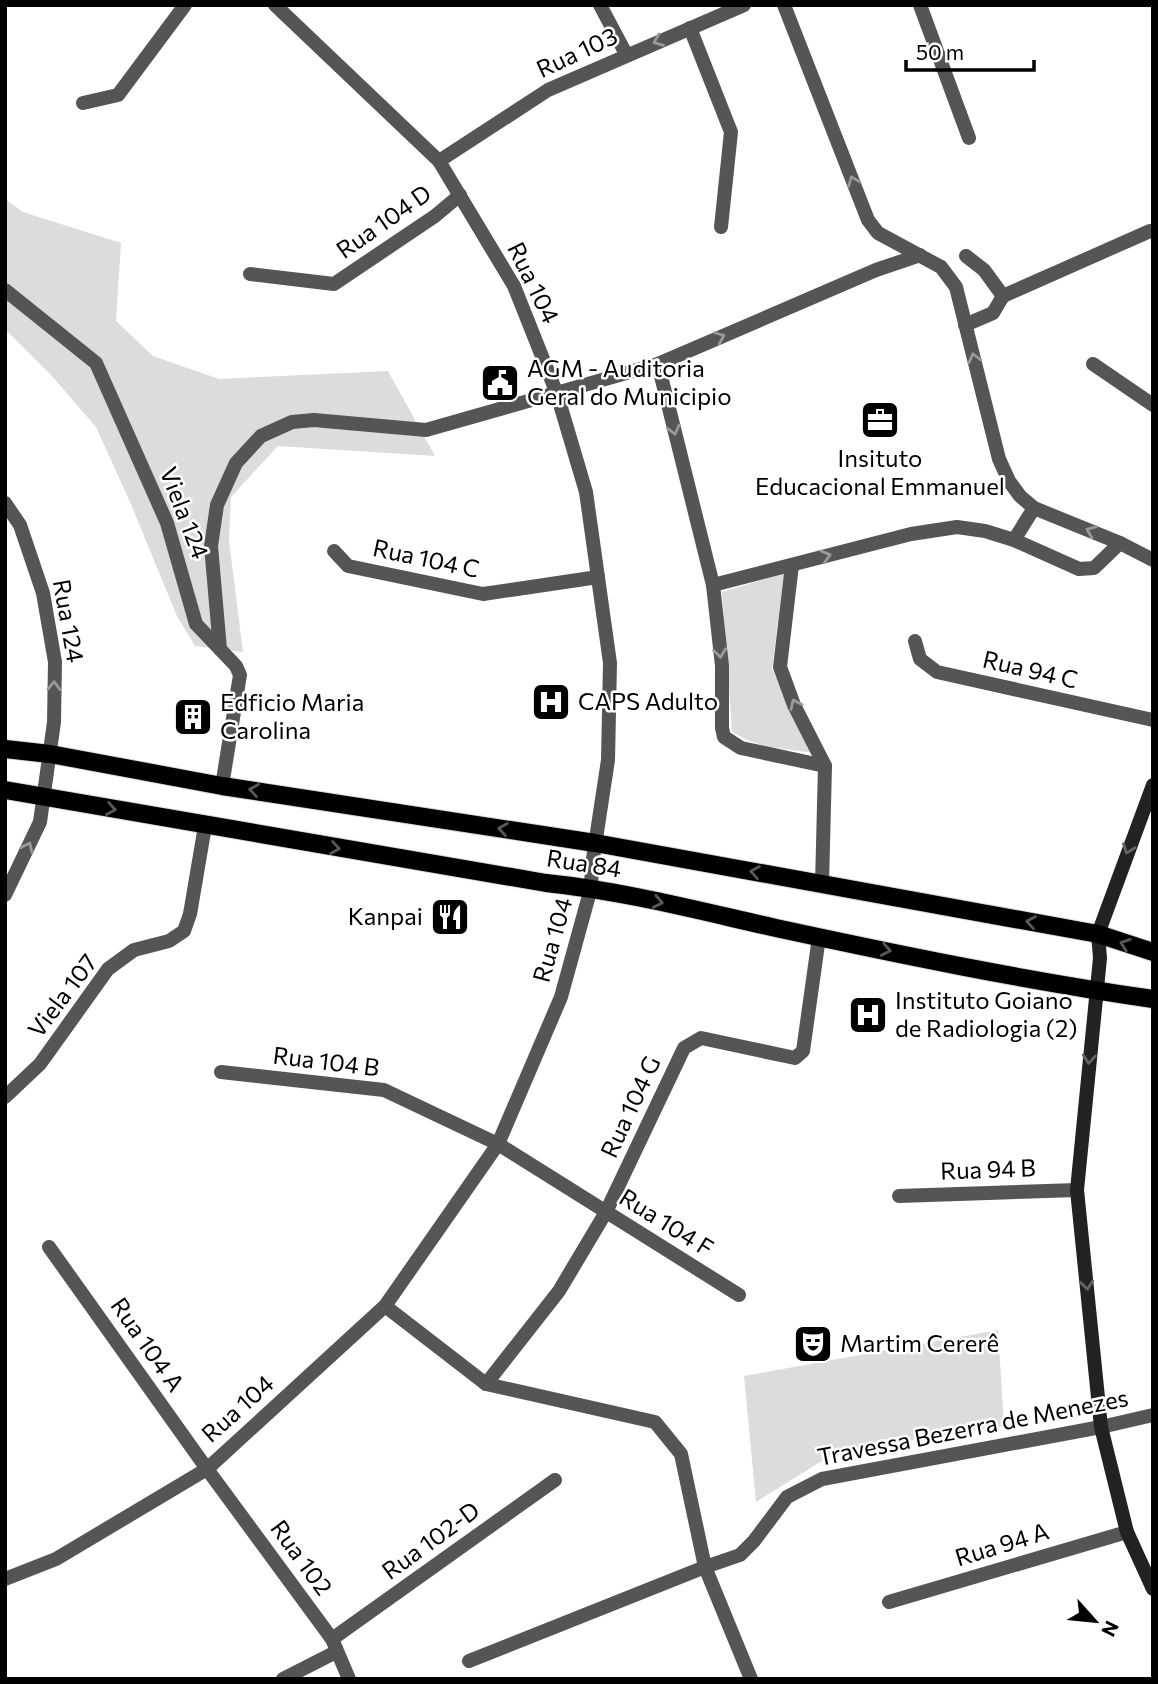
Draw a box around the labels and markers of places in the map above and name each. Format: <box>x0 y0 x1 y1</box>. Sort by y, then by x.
place label: AGM - Auditoria Geral do Municipio <box>527 353 732 410</box>
public building icon: AGM - Auditoria Geral do Municipio <box>479 362 521 404</box>
office icon: Insituto Educacional Emmanuel <box>859 399 901 441</box>
place label: Insituto Educacional Emmanuel <box>755 443 1005 500</box>
hospital icon: CAPS Adulto <box>530 681 572 723</box>
place label: CAPS Adulto <box>578 686 718 715</box>
place label: Edficio Maria Carolina <box>220 687 364 744</box>
building icon: Edficio Maria Carolina <box>172 696 214 738</box>
restaurant icon: Kanpai <box>429 896 471 938</box>
place label: Kanpai <box>348 901 423 930</box>
place label: Instituto Goiano de Radiologia (2) <box>895 985 1078 1042</box>
hospital icon: Instituto Goiano de Radiologia (2) <box>847 994 889 1036</box>
theatre icon: Martim Cererê <box>792 1323 834 1365</box>
place label: Martim Cererê <box>840 1328 999 1357</box>

